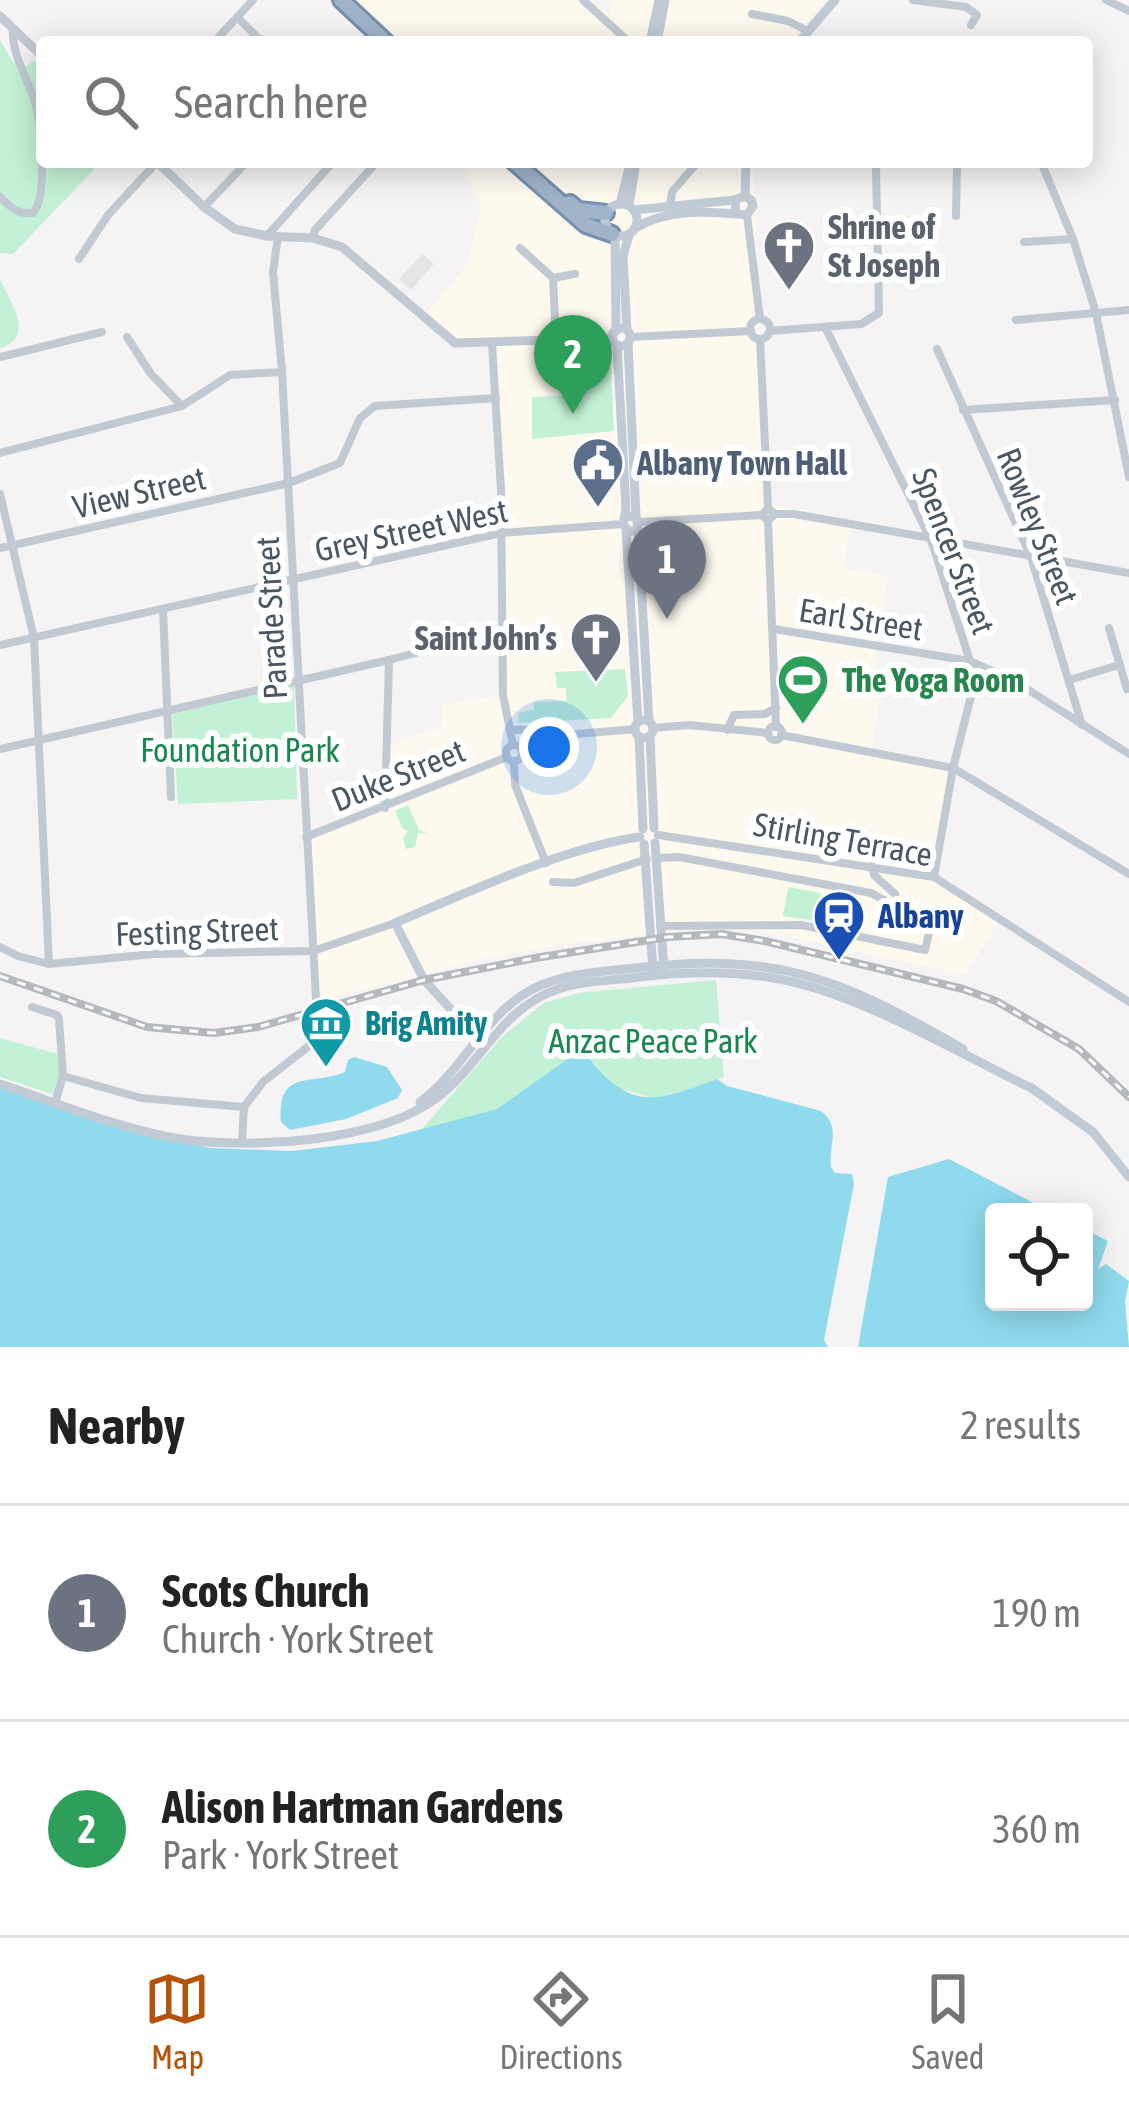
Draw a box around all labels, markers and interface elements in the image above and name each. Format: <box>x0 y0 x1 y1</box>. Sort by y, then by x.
search box <box>36 36 1093 168</box>
icon: search <box>78 69 144 135</box>
text: Search here <box>174 76 368 128</box>
place label: Shrine of St Joseph <box>828 208 940 284</box>
church icon: Shrine of St Joseph <box>761 218 817 292</box>
pin: 2 <box>534 315 612 414</box>
public building icon: Albany Town Hall <box>570 435 626 509</box>
street label: Rowley Street <box>989 442 1087 610</box>
place label: Albany Town Hall <box>636 444 848 482</box>
street label: View Street <box>69 458 209 526</box>
street label: Spencer Street <box>905 463 1003 639</box>
street label: Grey Street West <box>311 491 511 569</box>
pin: 1 <box>628 520 706 619</box>
street label: Parade Street <box>248 536 294 700</box>
street label: Earl Street <box>796 590 926 648</box>
church icon: Saint John’s <box>568 610 624 684</box>
place label: Saint John’s <box>415 619 557 657</box>
sports icon: The Yoga Room <box>775 652 831 726</box>
place label: The Yoga Room <box>842 661 1024 699</box>
your location <box>519 717 579 777</box>
park label: Foundation Park <box>140 731 340 769</box>
street label: Duke Street <box>326 731 470 819</box>
street label: Stirling Terrace <box>751 805 935 873</box>
station icon: Albany <box>811 888 867 962</box>
place label: Albany <box>877 897 964 935</box>
street label: Festing Street <box>115 909 279 953</box>
museum icon: Brig Amity <box>298 995 354 1069</box>
place label: Brig Amity <box>365 1004 488 1042</box>
park label: Anzac Peace Park <box>548 1022 758 1060</box>
map controls <box>985 1203 1093 1311</box>
button: locate <box>985 1203 1093 1311</box>
text: Nearby <box>48 1396 185 1455</box>
text: 2 results <box>960 1403 1081 1447</box>
text: Scots Church <box>162 1565 369 1617</box>
text: 1 <box>78 1591 96 1635</box>
text: 190 m <box>993 1591 1081 1635</box>
text: Church · York Street <box>162 1617 434 1661</box>
text: Alison Hartman Gardens <box>162 1781 563 1833</box>
text: 2 <box>78 1807 96 1851</box>
text: 360 m <box>993 1807 1081 1851</box>
text: Park · York Street <box>162 1833 399 1877</box>
tab: Map <box>144 1966 210 2076</box>
tab: Directions <box>499 1966 623 2076</box>
tab: Saved <box>912 1966 984 2076</box>

